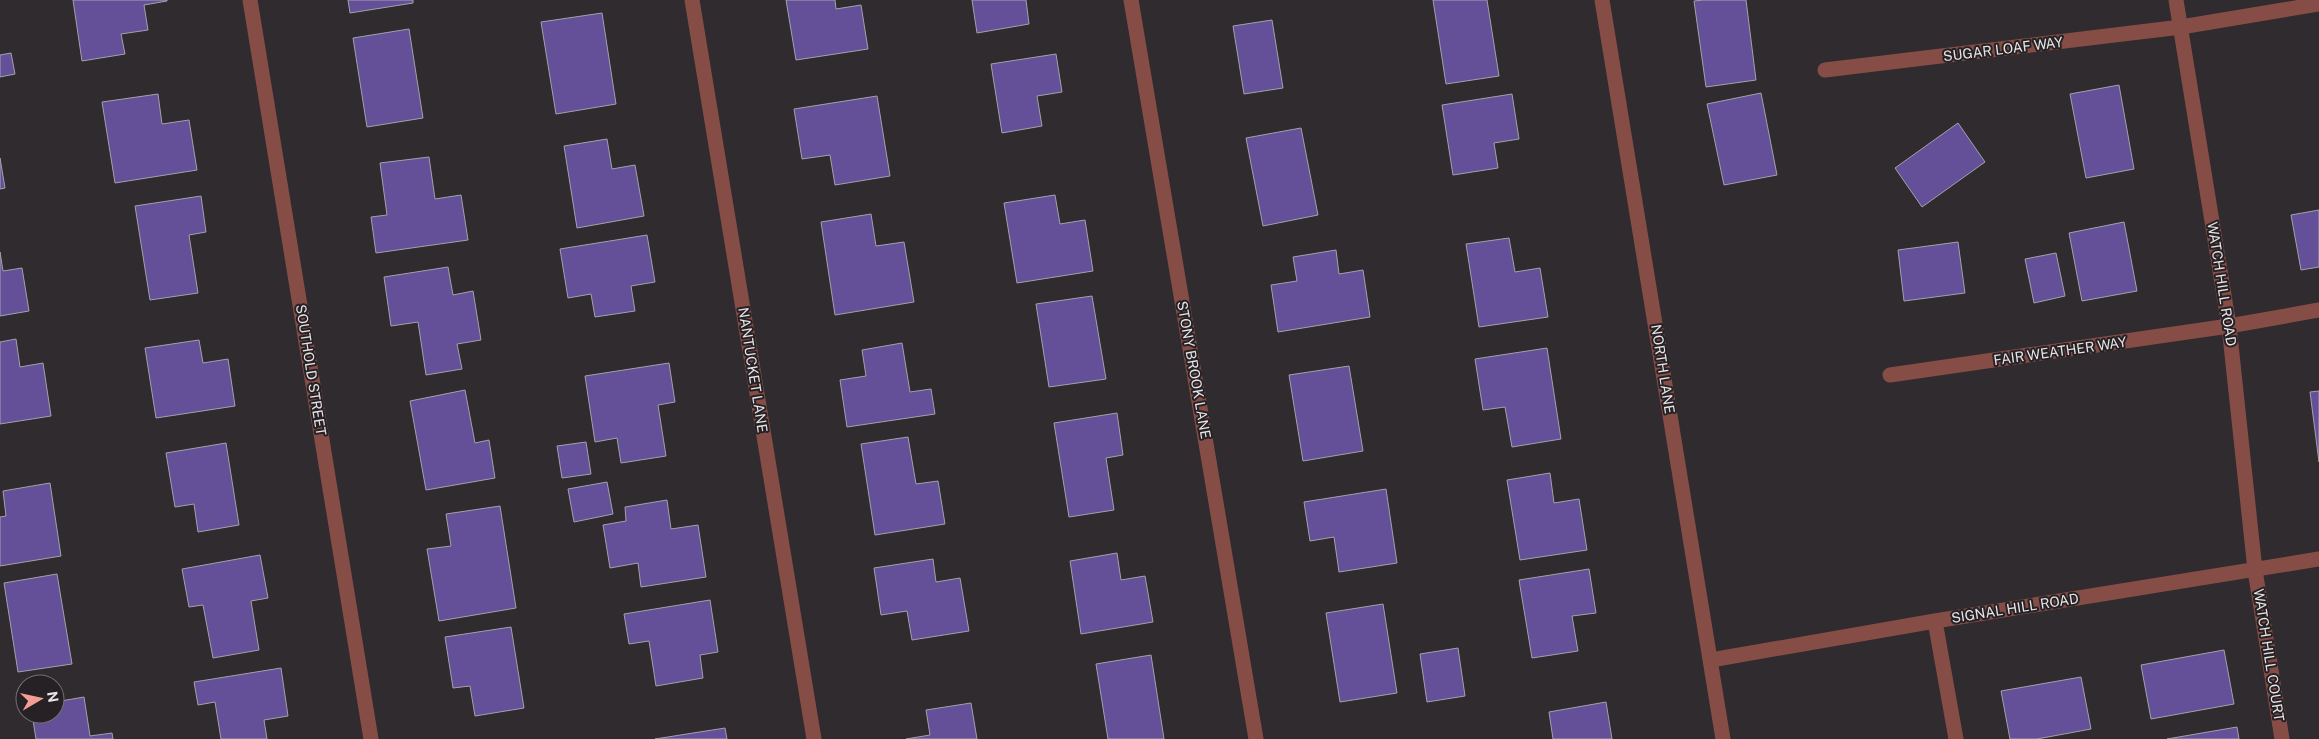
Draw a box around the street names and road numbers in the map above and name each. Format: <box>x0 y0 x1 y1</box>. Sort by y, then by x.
street label: SUGAR LOAF WAY <box>1942 34 2064 64</box>
street label: WATCH HILL ROAD <box>2204 221 2240 347</box>
street label: STONY BROOK LANE <box>1174 300 1214 440</box>
street label: SOUTHOLD STREET <box>293 303 329 437</box>
street label: NANTUCKET LANE <box>735 306 771 434</box>
street label: NORTH LANE <box>1648 323 1678 415</box>
street label: FAIR WEATHER WAY <box>1993 334 2128 368</box>
street label: WATCH HILL COURT <box>2251 588 2287 722</box>
street label: SIGNAL HILL ROAD <box>1950 590 2080 626</box>

